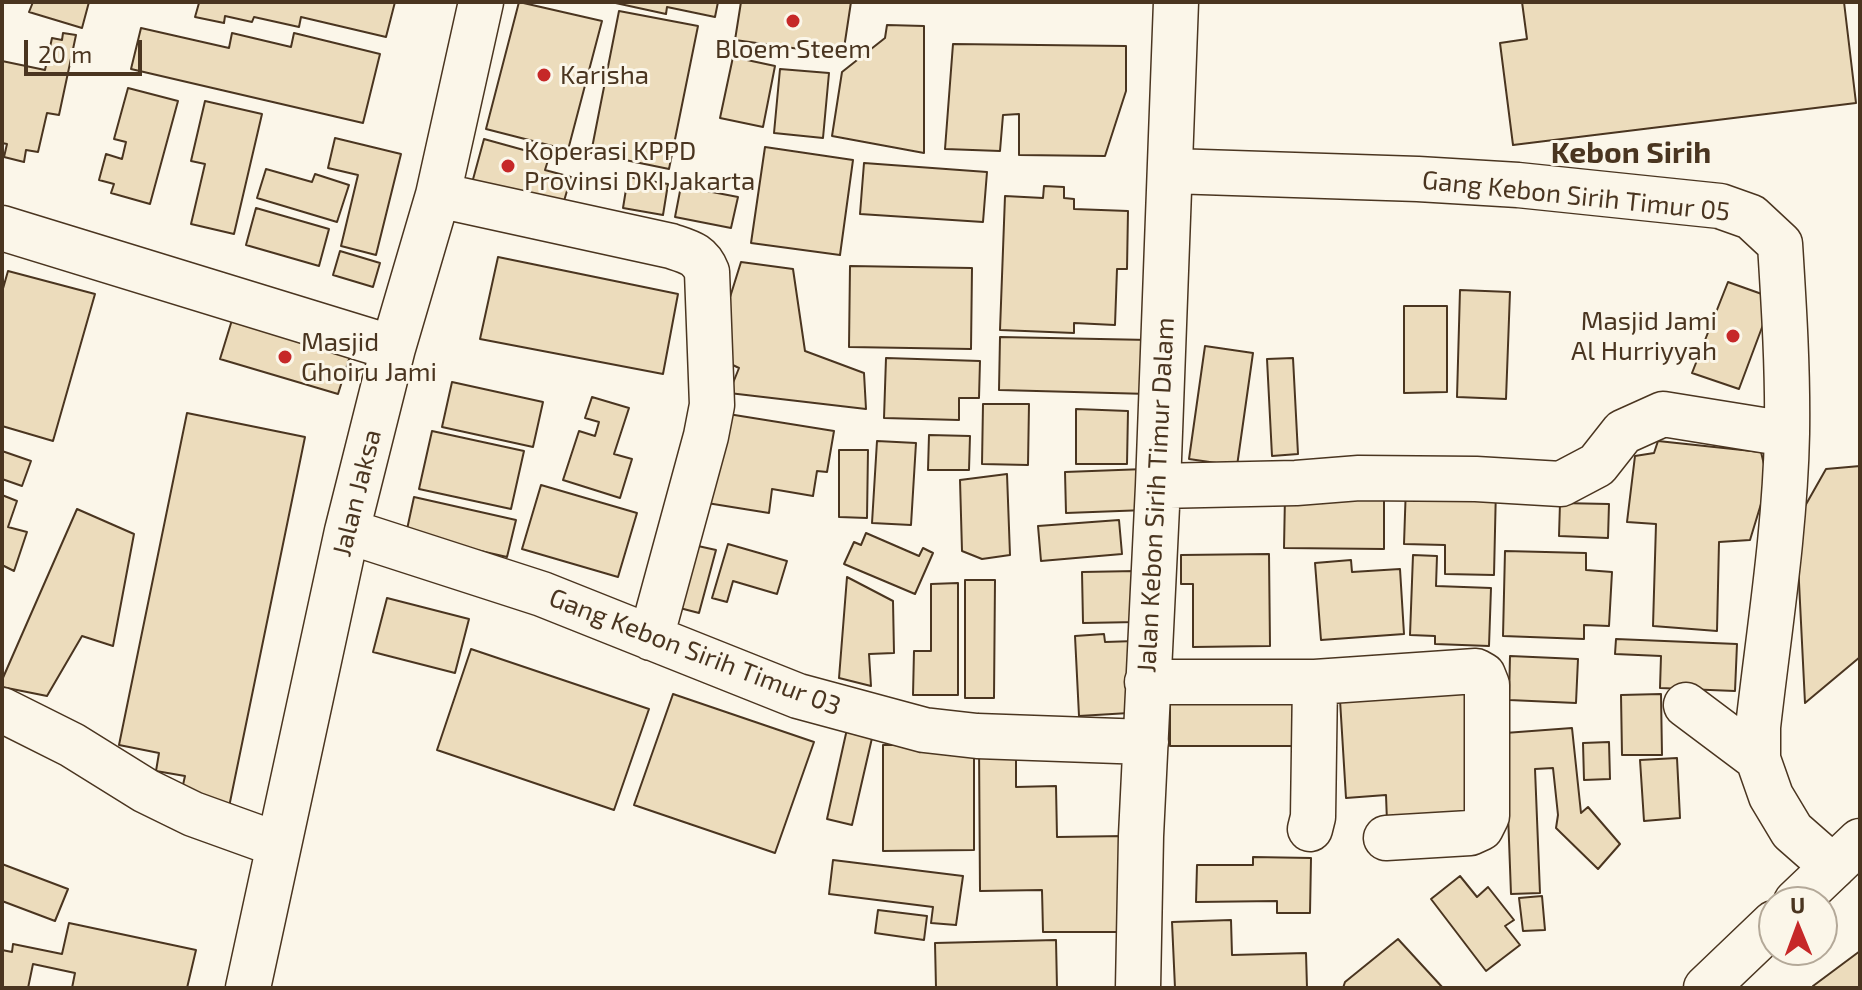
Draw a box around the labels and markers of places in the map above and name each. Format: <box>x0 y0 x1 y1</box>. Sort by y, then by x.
marker: Bloem Steem <box>784 12 802 30</box>
place label: Bloem Steem <box>715 33 871 65</box>
place label: Karisha <box>560 59 649 91</box>
marker: Karisha <box>535 66 553 84</box>
place label: Koperasi KPPD Provinsi DKI Jakarta <box>524 135 755 196</box>
marker: Koperasi KPPD Provinsi DKI Jakarta <box>499 157 517 175</box>
place label: Masjid Jami Al Hurriyyah <box>1571 305 1717 366</box>
place label: Masjid Ghoiru Jami <box>301 326 437 388</box>
marker: Masjid Jami Al Hurriyyah <box>1724 327 1742 345</box>
marker: Masjid Ghoiru Jami <box>276 348 294 366</box>

